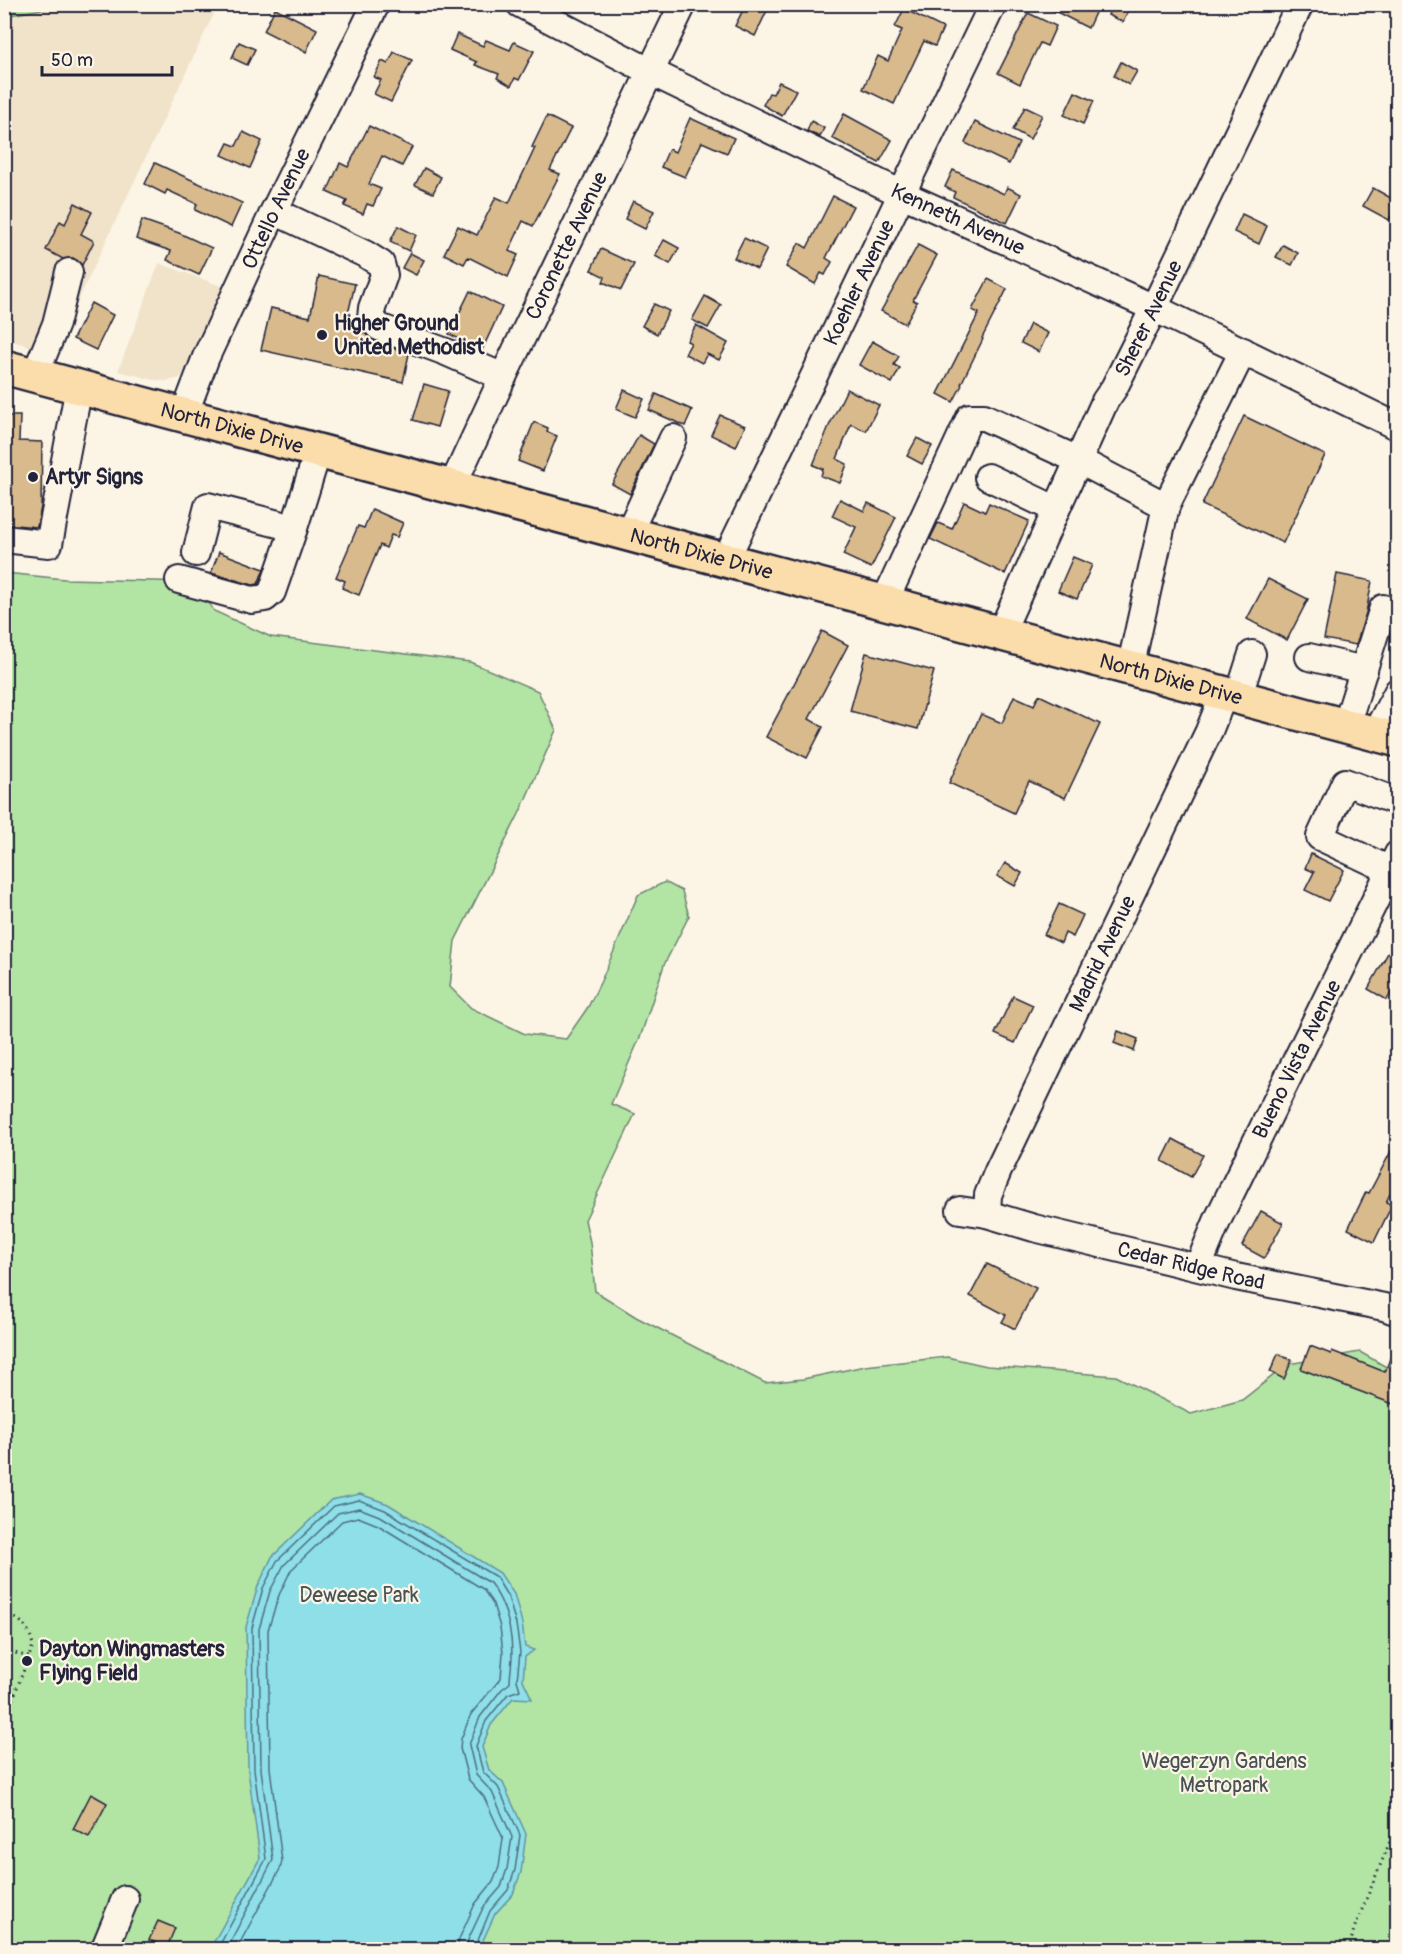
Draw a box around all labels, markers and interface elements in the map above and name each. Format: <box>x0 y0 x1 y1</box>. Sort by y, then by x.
scale bar <box>42 39 172 77</box>
text: 50 m <box>51 49 93 72</box>
street label: Ottello Avenue <box>236 143 317 274</box>
street label: Coronette Avenue <box>520 167 614 324</box>
street label: Kenneth Avenue <box>886 178 1030 262</box>
street label: Koehler Avenue <box>818 215 901 350</box>
street label: Sherer Avenue <box>1109 255 1189 381</box>
place label: Higher Ground United Methodist <box>334 310 485 361</box>
marker: Higher Ground United Methodist <box>315 328 329 342</box>
street label: North Dixie Drive <box>157 396 307 461</box>
place label: Artyr Signs <box>45 464 144 491</box>
marker: Artyr Signs <box>26 470 40 484</box>
street label: North Dixie Drive <box>627 522 776 586</box>
street label: North Dixie Drive <box>1096 648 1246 712</box>
street label: Madrid Avenue <box>1063 891 1142 1017</box>
street label: Bueno Vista Avenue <box>1247 975 1348 1143</box>
street label: Cedar Ridge Road <box>1115 1236 1267 1296</box>
park label: Deweese Park <box>299 1582 419 1609</box>
place label: Dayton Wingmasters Flying Field <box>39 1636 225 1687</box>
marker: Dayton Wingmasters Flying Field <box>20 1654 34 1668</box>
park label: Wegerzyn Gardens Metropark <box>1141 1748 1307 1799</box>

